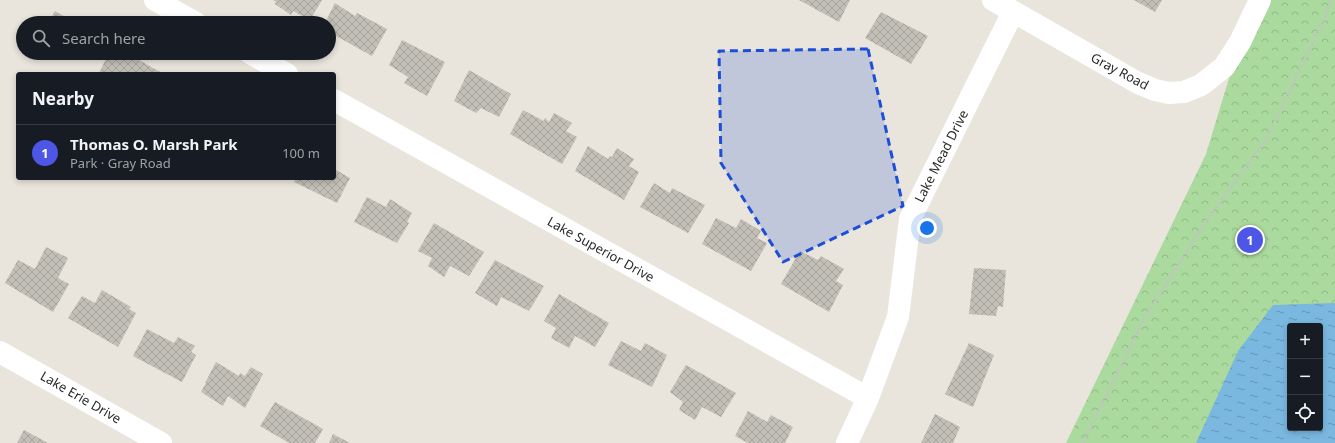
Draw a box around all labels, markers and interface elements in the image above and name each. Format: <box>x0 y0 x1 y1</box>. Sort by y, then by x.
search box <box>16 16 336 60</box>
icon: search <box>30 27 52 49</box>
text: Search here <box>62 28 145 48</box>
street label: Gray Road <box>1088 48 1152 94</box>
text: Nearby <box>32 87 94 110</box>
street label: Lake Mead Drive <box>910 107 972 205</box>
text: Thomas O. Marsh Park <box>70 134 238 154</box>
text: 1 <box>41 144 49 162</box>
text: 100 m <box>282 144 320 162</box>
text: Park · Gray Road <box>70 154 171 172</box>
street label: Lake Superior Drive <box>544 212 658 286</box>
your location <box>917 218 937 238</box>
pin: 1 <box>1237 225 1263 255</box>
map controls <box>1287 323 1323 431</box>
button: + <box>1287 323 1323 359</box>
button: − <box>1287 359 1323 395</box>
street label: Lake Erie Drive <box>37 367 125 427</box>
button: locate <box>1287 395 1323 431</box>

